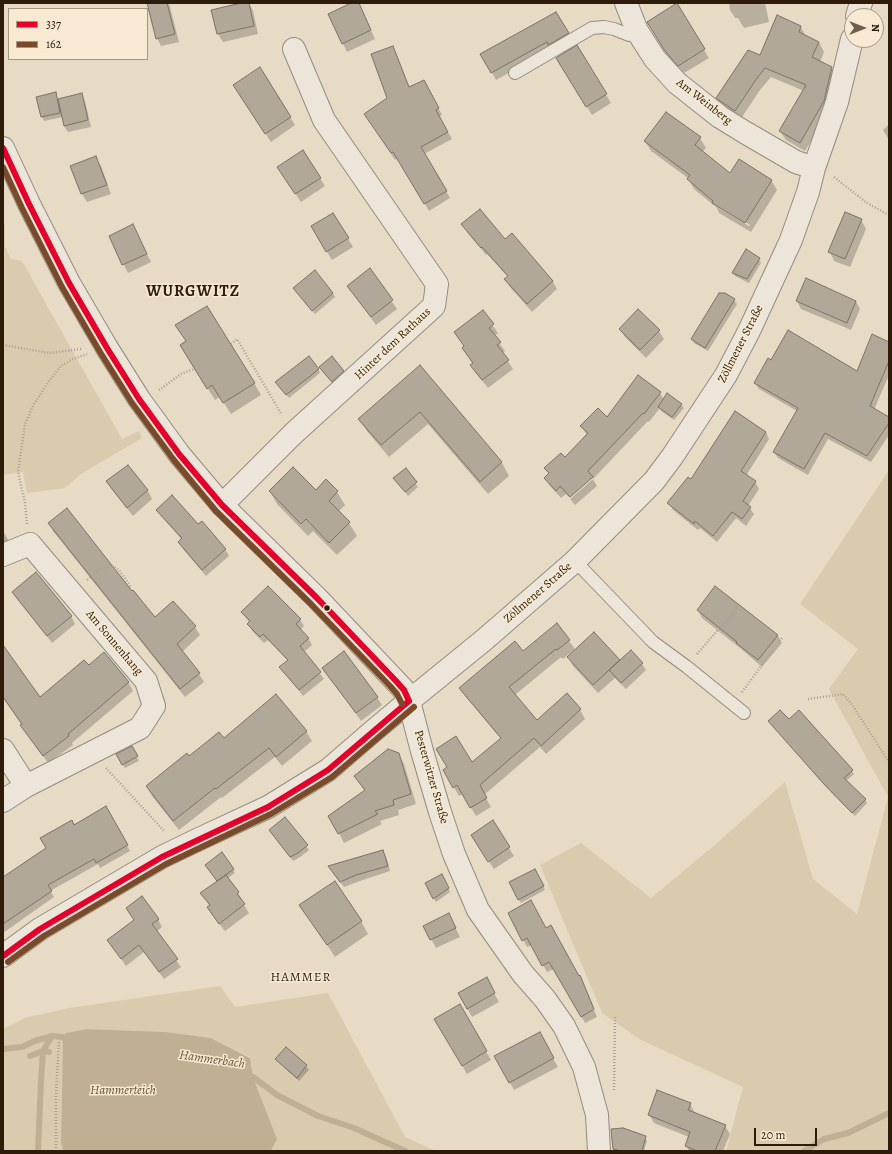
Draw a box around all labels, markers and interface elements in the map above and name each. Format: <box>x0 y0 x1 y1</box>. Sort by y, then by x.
legend <box>8 8 148 60</box>
north arrow <box>844 8 884 48</box>
text: 337 <box>46 16 61 32</box>
text: N <box>868 24 883 32</box>
text: 162 <box>46 36 61 52</box>
street label: Am Weinberg <box>673 76 735 128</box>
district label: WURGWITZ <box>146 282 240 302</box>
street label: Zöllmener Straße <box>715 303 767 385</box>
street label: Hinter dem Rathaus <box>352 305 434 383</box>
street label: Zöllmener Straße <box>501 560 575 626</box>
unlabelled marker <box>322 603 332 613</box>
street label: Am Sonnenhang <box>82 607 146 679</box>
street label: Pesterwitzer Straße <box>411 728 451 826</box>
district label: HAMMER <box>271 970 331 986</box>
water label: Hammerbach <box>178 1048 246 1072</box>
water label: Hammerteich <box>90 1083 156 1099</box>
scale bar <box>756 1120 819 1146</box>
text: 20 m <box>761 1127 785 1143</box>

